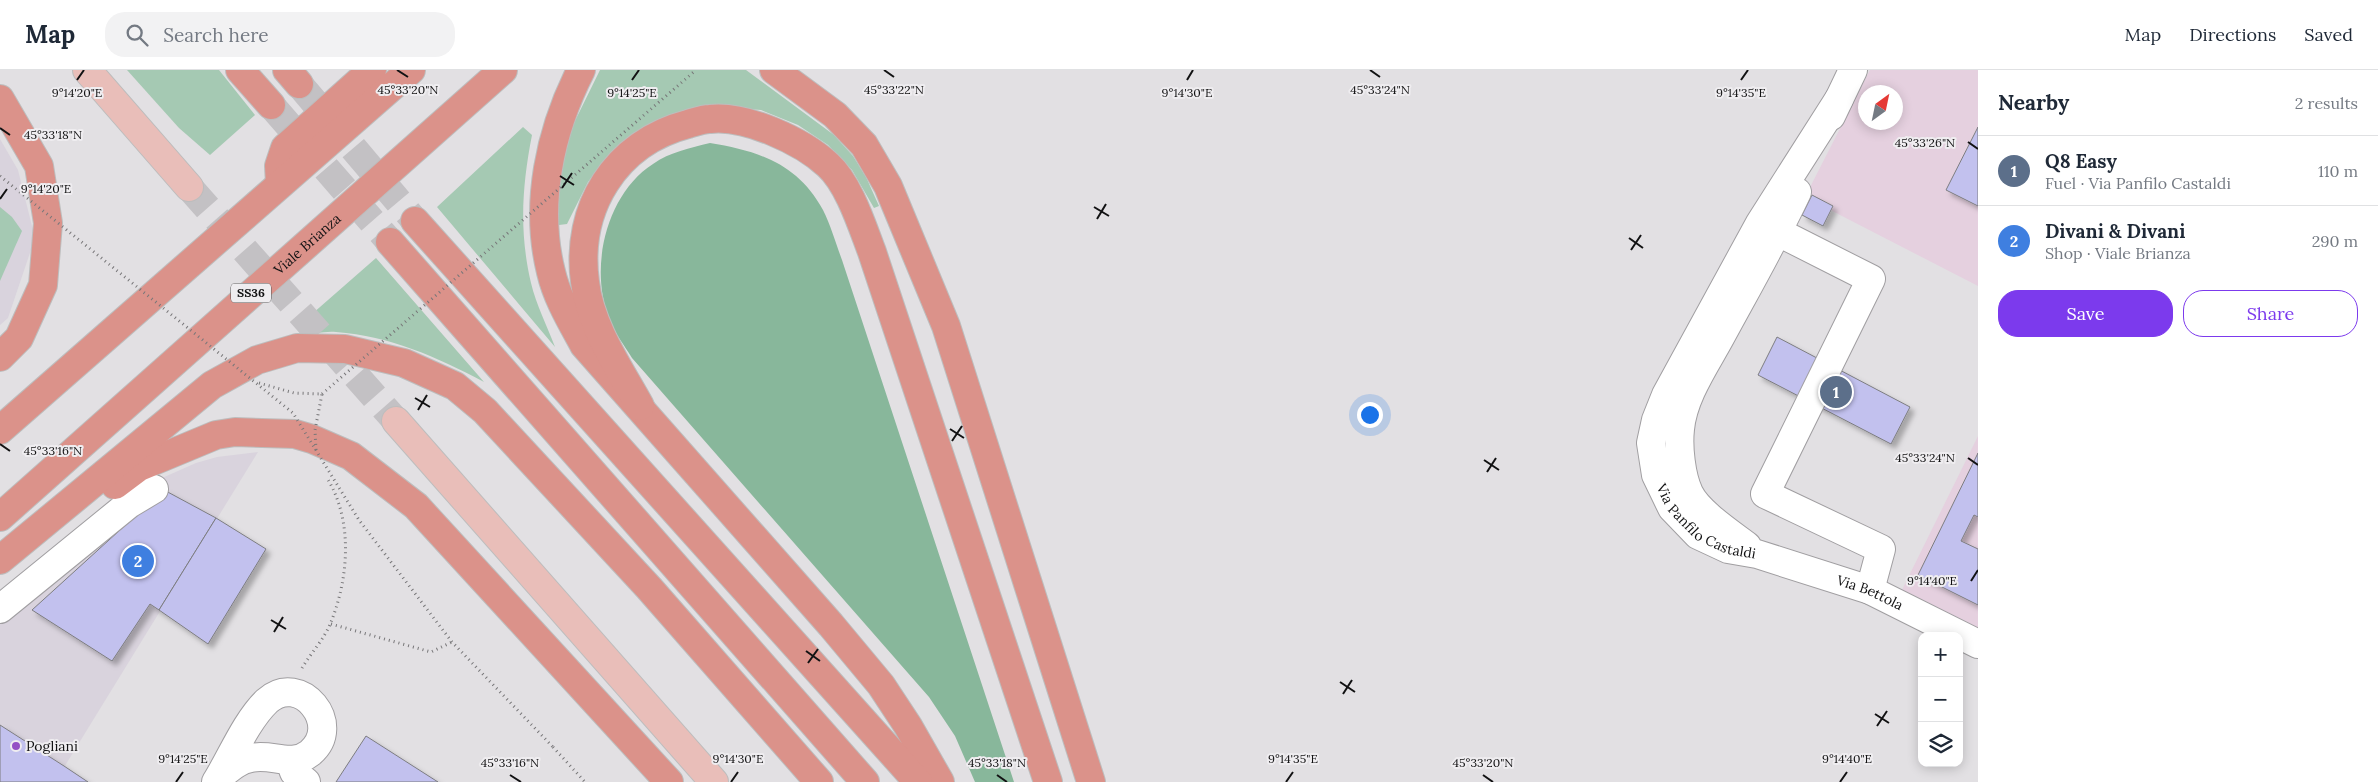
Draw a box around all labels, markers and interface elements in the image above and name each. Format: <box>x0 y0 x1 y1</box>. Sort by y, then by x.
search box <box>105 12 455 57</box>
text: Map <box>25 19 75 50</box>
icon: search <box>123 21 151 49</box>
text: Search here <box>163 23 269 47</box>
text: Map <box>2125 23 2161 46</box>
text: Directions <box>2189 23 2276 46</box>
text: Saved <box>2304 23 2353 46</box>
text: 45°33'20"N <box>378 82 438 97</box>
text: 45°33'22"N <box>864 82 924 97</box>
text: 45°33'24"N <box>1350 82 1410 97</box>
text: 9°14'20"E <box>52 85 102 100</box>
text: 9°14'25"E <box>607 85 657 100</box>
text: 9°14'30"E <box>1162 85 1212 100</box>
text: 9°14'35"E <box>1716 85 1766 100</box>
north arrow <box>1858 85 1903 130</box>
text: Nearby <box>1998 89 2069 116</box>
text: 2 results <box>2295 93 2358 113</box>
text: 45°33'18"N <box>24 127 82 142</box>
text: 45°33'26"N <box>1895 135 1955 150</box>
text: Q8 Easy <box>2045 149 2117 173</box>
text: 1 <box>2011 161 2017 181</box>
text: 110 m <box>2318 161 2358 181</box>
text: Fuel · Via Panfilo Castaldi <box>2045 173 2231 193</box>
text: 9°14'20"E <box>21 181 71 196</box>
street label: Viale Brianza <box>269 209 345 279</box>
text: Divani & Divani <box>2045 219 2185 243</box>
text: 2 <box>2010 231 2018 251</box>
text: 290 m <box>2312 231 2358 251</box>
text: Shop · Viale Brianza <box>2045 243 2191 263</box>
road number: SS36 <box>231 284 271 302</box>
button: Save <box>1998 290 2173 337</box>
button: Share <box>2183 290 2358 337</box>
pin: 1 <box>1820 373 1852 411</box>
your location <box>1357 402 1383 428</box>
text: 45°33'16"N <box>24 443 82 458</box>
text: 45°33'24"N <box>1895 450 1955 465</box>
street label: Via Panfilo Castaldi <box>1652 480 1757 563</box>
pin: 2 <box>122 542 154 580</box>
street label: Via Bettola <box>1834 571 1906 614</box>
text: 9°14'40"E <box>1907 573 1957 588</box>
map controls <box>1918 632 1963 767</box>
button: + <box>1918 632 1963 677</box>
button: − <box>1918 677 1963 722</box>
button: layers <box>1918 722 1963 767</box>
place label: Pogliani <box>26 737 78 755</box>
marker: Pogliani <box>10 740 22 752</box>
text: 9°14'25"E <box>158 751 208 766</box>
text: 9°14'30"E <box>713 751 763 766</box>
text: 9°14'35"E <box>1268 751 1318 766</box>
text: 9°14'40"E <box>1822 751 1872 766</box>
text: 45°33'16"N <box>481 755 539 770</box>
text: 45°33'18"N <box>968 755 1026 770</box>
text: 45°33'20"N <box>1453 755 1513 770</box>

